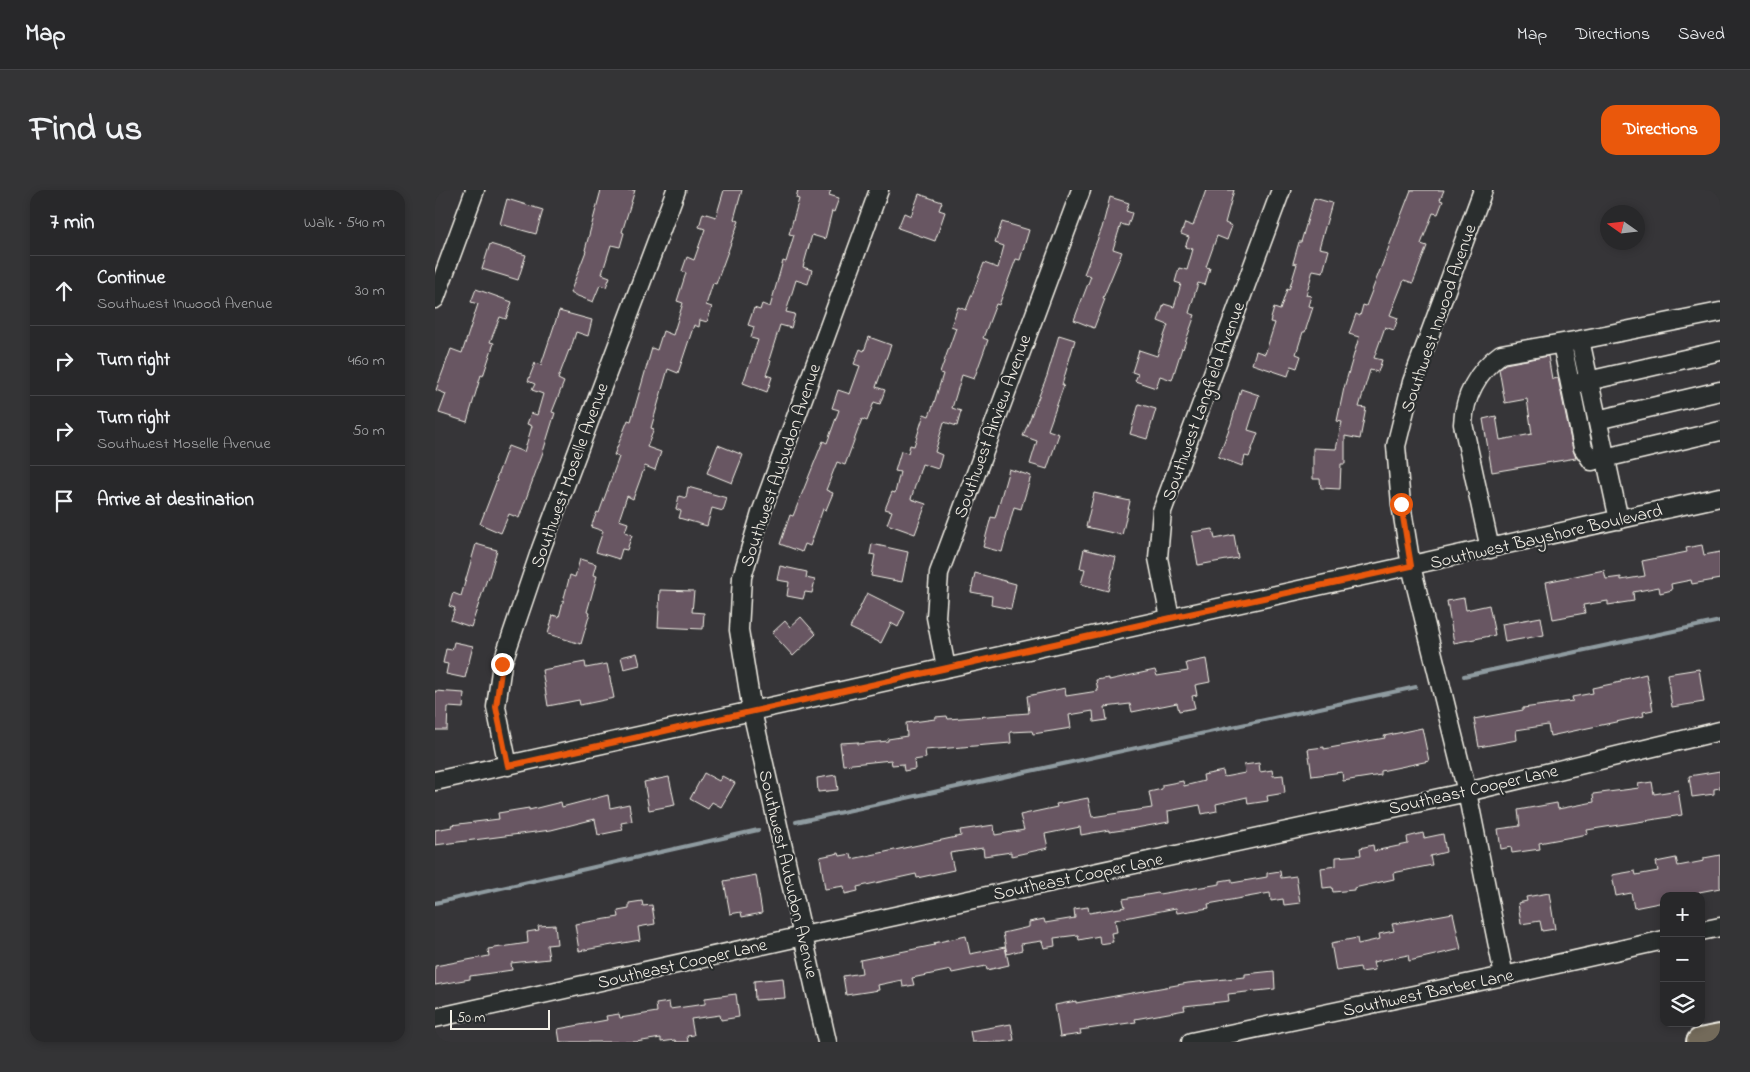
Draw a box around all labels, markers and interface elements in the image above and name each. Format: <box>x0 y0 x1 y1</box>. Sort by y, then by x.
text: Map <box>25 17 66 52</box>
text: Map <box>1517 22 1547 48</box>
text: Directions <box>1575 22 1650 48</box>
text: Saved <box>1678 22 1725 48</box>
text: Find us <box>30 105 142 156</box>
button: Directions <box>1601 105 1720 155</box>
north arrow <box>1600 205 1645 250</box>
text: 7 min <box>50 208 94 238</box>
text: Walk · 540 m <box>304 211 385 235</box>
street label: Southwest Inwood Avenue <box>1395 220 1485 416</box>
text: Continue <box>97 265 165 292</box>
icon: ahead <box>50 277 78 305</box>
text: 30 m <box>355 279 385 303</box>
text: Southwest Inwood Avenue <box>97 292 272 316</box>
street label: Southwest Langfield Avenue <box>1157 298 1254 505</box>
street label: Southwest Airview Avenue <box>949 330 1040 522</box>
icon: right <box>50 347 78 375</box>
text: Turn right <box>97 347 170 374</box>
text: 460 m <box>348 349 385 373</box>
street label: Southwest Aubudon Avenue <box>735 360 829 571</box>
street label: Southwest Moselle Avenue <box>525 379 617 572</box>
text: Turn right <box>97 405 170 432</box>
icon: right <box>50 417 78 445</box>
text: 50 m <box>353 419 385 443</box>
text: Southwest Moselle Avenue <box>97 432 271 456</box>
icon: arrive <box>50 487 78 515</box>
text: Arrive at destination <box>97 487 254 514</box>
route start <box>1390 493 1413 516</box>
street label: Southwest Bayshore Boulevard <box>1428 499 1665 577</box>
route end <box>491 653 514 676</box>
street label: Southeast Cooper Lane <box>1386 759 1562 823</box>
street label: Southwest Aubudon Avenue <box>750 768 824 982</box>
street label: Southeast Cooper Lane <box>991 847 1167 909</box>
map controls <box>1660 892 1705 1027</box>
button: + <box>1660 892 1705 937</box>
street label: Southeast Cooper Lane <box>595 933 771 997</box>
button: − <box>1660 937 1705 982</box>
street label: Southwest Barber Lane <box>1341 963 1517 1025</box>
button: layers <box>1660 982 1705 1027</box>
scale bar <box>450 1007 550 1030</box>
text: 50 m <box>457 1008 485 1029</box>

